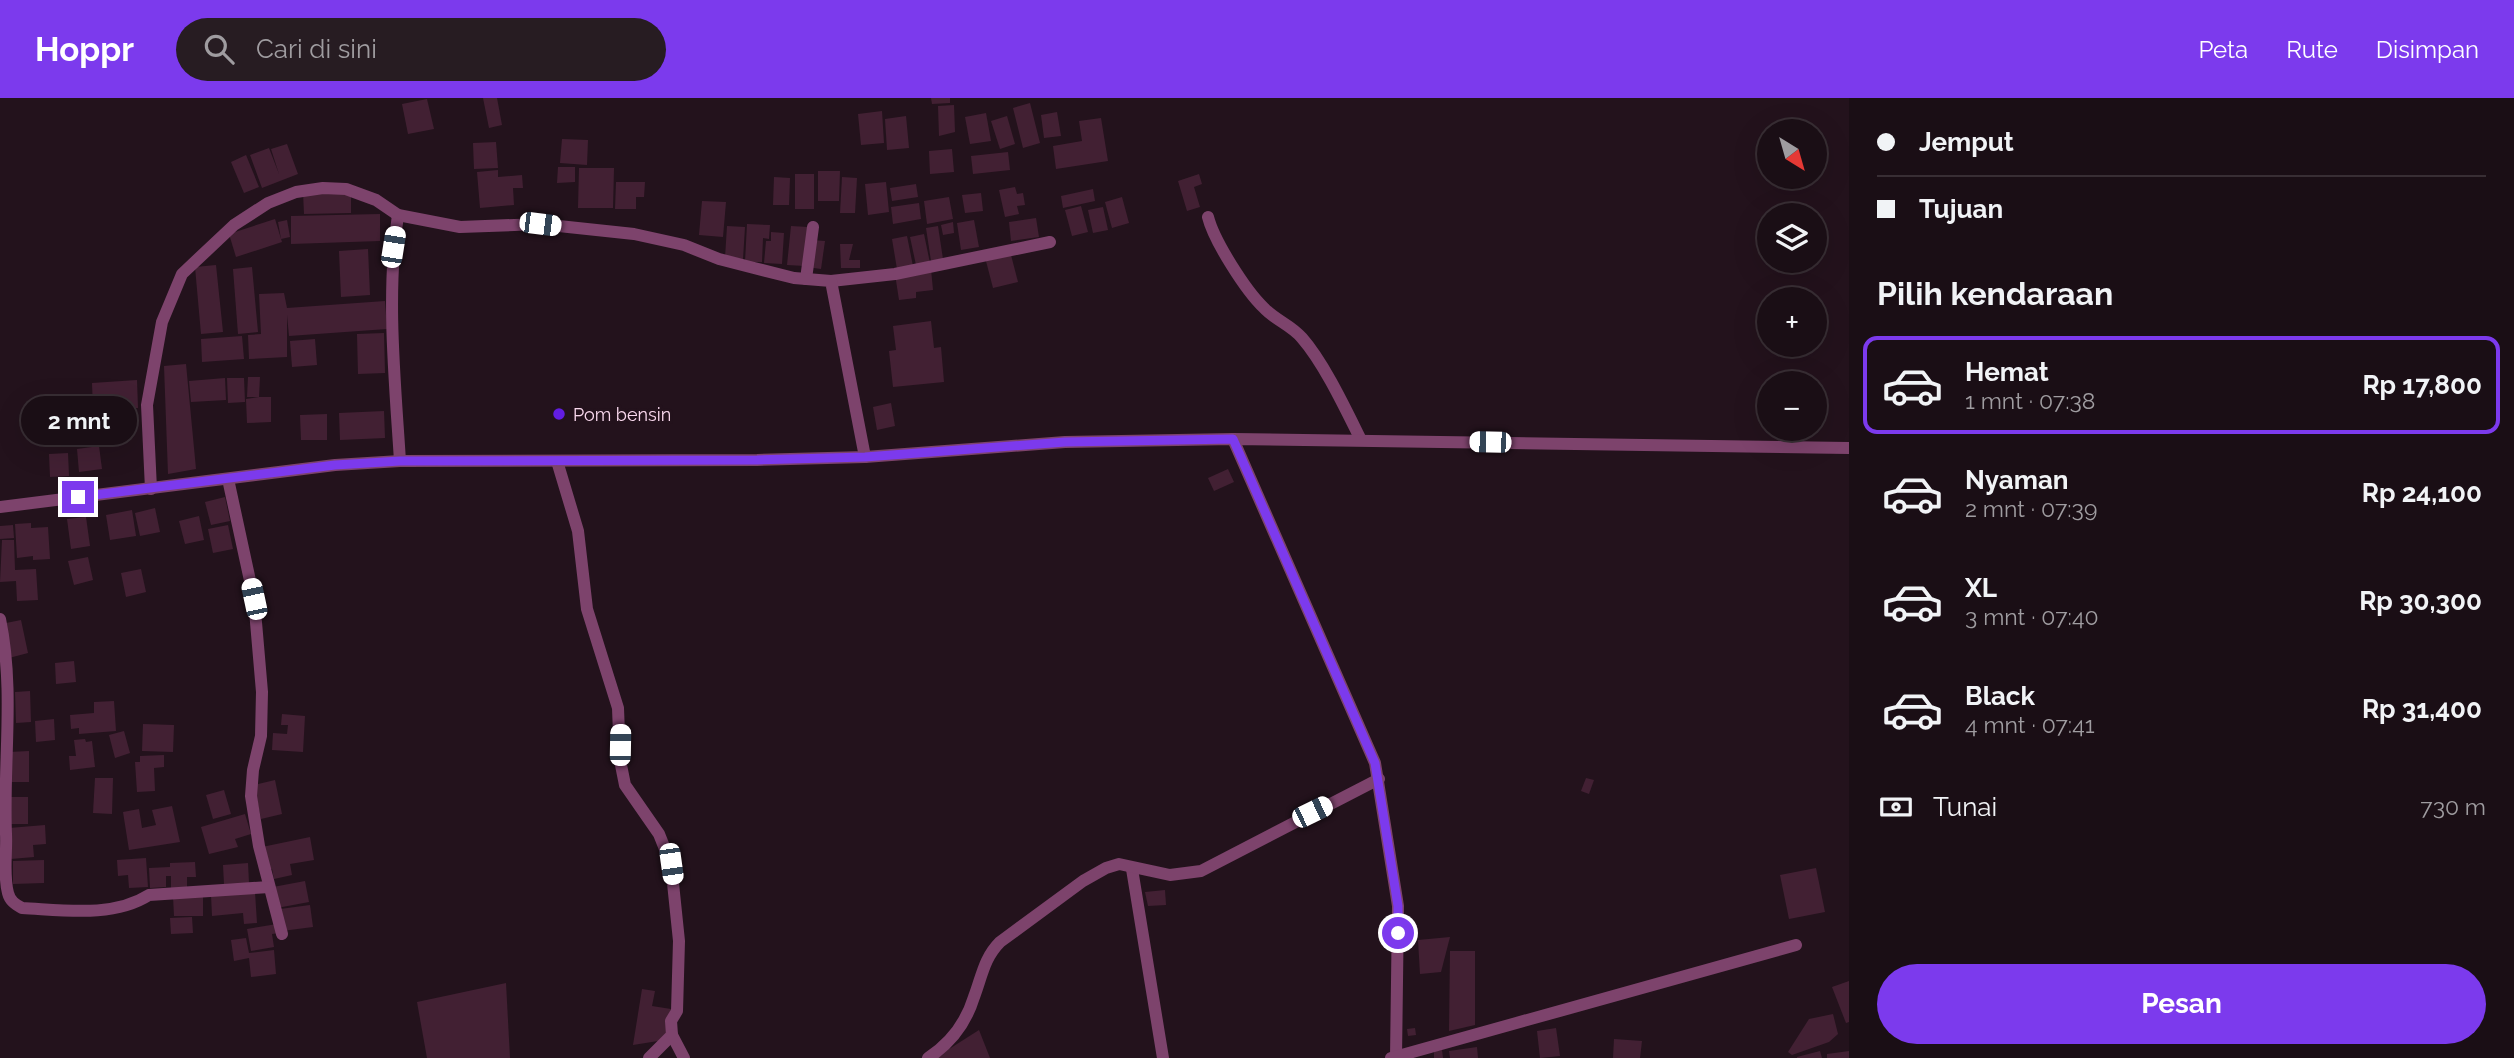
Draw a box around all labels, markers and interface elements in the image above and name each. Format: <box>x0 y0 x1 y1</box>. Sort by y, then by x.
search box <box>176 18 666 81</box>
text: Hoppr <box>35 30 134 69</box>
icon: search <box>200 30 238 68</box>
text: Cari di sini <box>256 34 377 64</box>
text: Peta <box>2198 35 2248 64</box>
text: Rute <box>2286 35 2338 64</box>
text: Disimpan <box>2376 35 2479 64</box>
north arrow <box>1757 119 1827 189</box>
map controls <box>1757 119 1827 441</box>
text: Jemput <box>1919 127 2014 157</box>
text: Tujuan <box>1919 194 2003 224</box>
button: layers <box>1757 203 1827 273</box>
car <box>518 211 563 237</box>
car <box>380 225 407 269</box>
text: Pilih kendaraan <box>1877 275 2113 312</box>
button: + <box>1757 287 1827 357</box>
icon: car <box>1881 354 1944 417</box>
text: Hemat <box>1965 357 2049 387</box>
text: Rp 17,800 <box>2362 370 2482 400</box>
button: − <box>1757 371 1827 441</box>
text: 1 mnt · 07:38 <box>1965 387 2095 414</box>
callout: 2 mnt <box>20 396 136 444</box>
place label: Pom bensin <box>573 404 671 425</box>
marker: Pom bensin <box>551 406 567 422</box>
text: 2 mnt <box>48 407 110 434</box>
car <box>1469 431 1512 453</box>
icon: car <box>1881 462 1944 525</box>
text: Nyaman <box>1965 465 2069 495</box>
text: Rp 24,100 <box>2362 478 2482 508</box>
route end <box>62 481 94 513</box>
text: 2 mnt · 07:39 <box>1965 495 2097 522</box>
icon: car <box>1881 570 1944 633</box>
text: XL <box>1965 573 1997 603</box>
car <box>240 576 269 622</box>
text: Rp 30,300 <box>2359 586 2482 616</box>
text: 3 mnt · 07:40 <box>1965 603 2099 630</box>
icon: car <box>1881 678 1944 741</box>
text: Black <box>1965 681 2035 711</box>
text: Rp 31,400 <box>2362 694 2482 724</box>
text: 4 mnt · 07:41 <box>1965 711 2095 738</box>
car <box>610 724 631 766</box>
icon: cash <box>1877 788 1915 826</box>
text: Tunai <box>1933 792 1997 822</box>
car <box>1289 793 1336 831</box>
text: 730 m <box>2420 793 2486 820</box>
car <box>658 842 685 886</box>
route start <box>1382 917 1414 949</box>
button: Pesan <box>1877 964 2486 1044</box>

